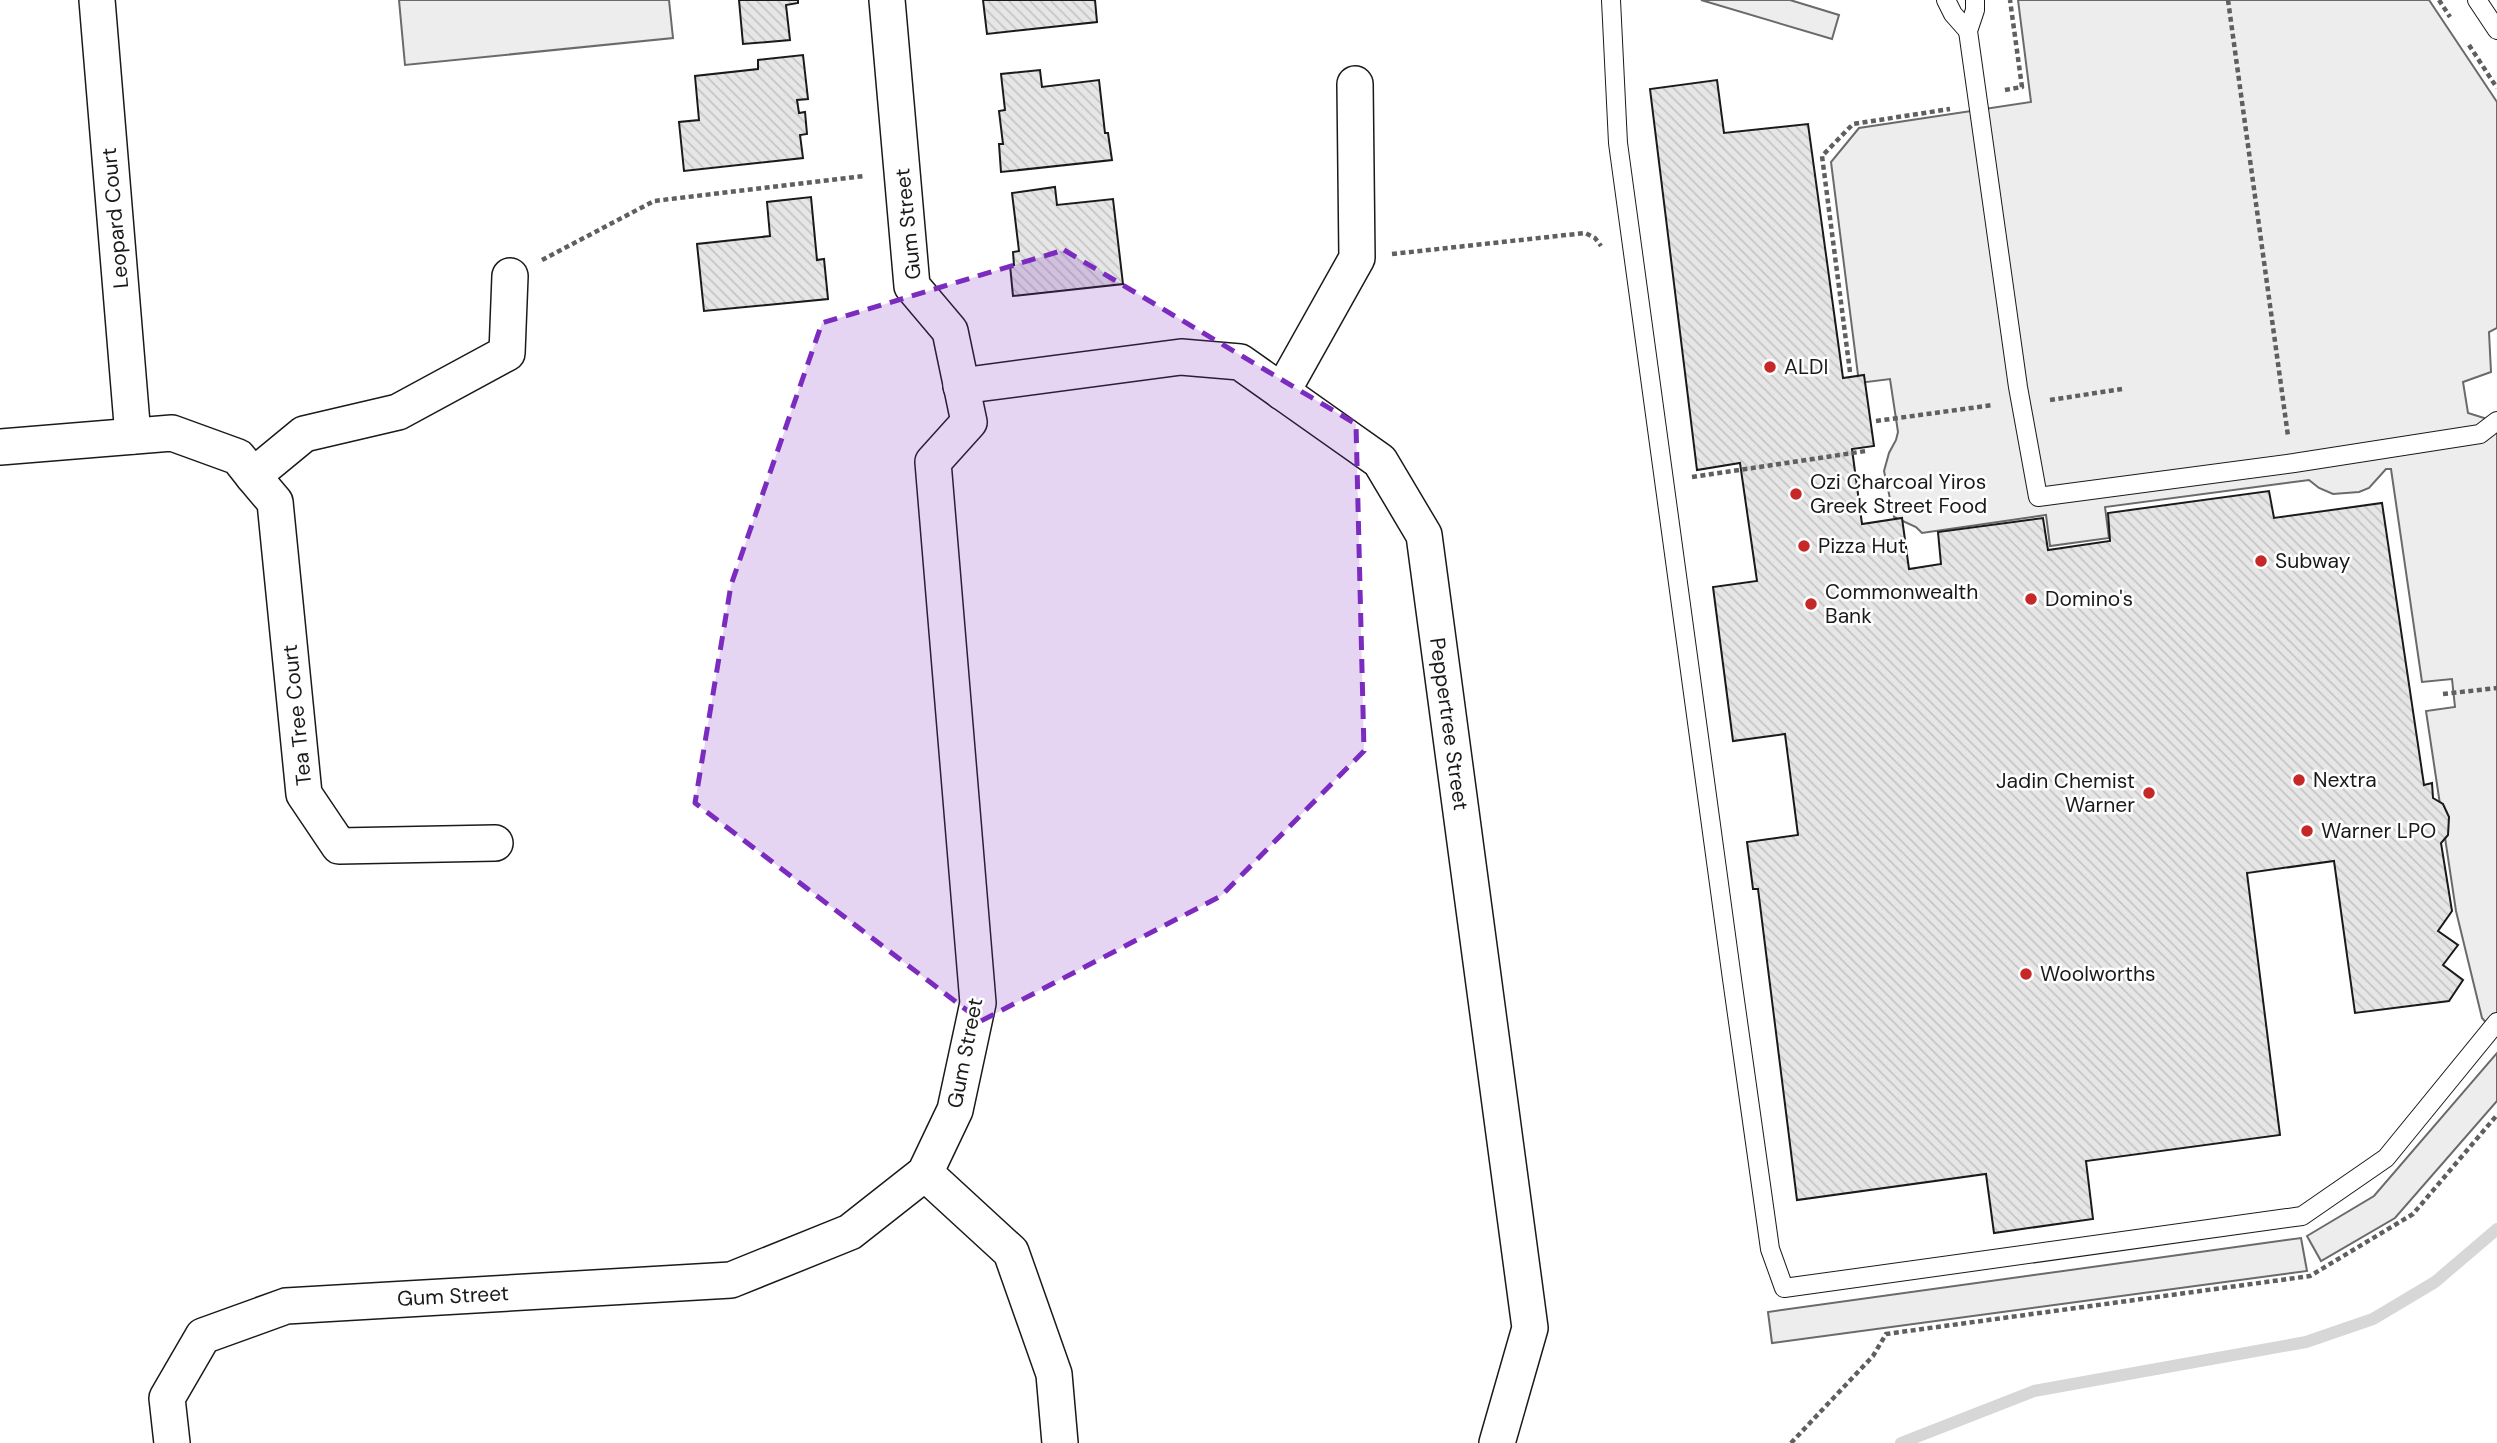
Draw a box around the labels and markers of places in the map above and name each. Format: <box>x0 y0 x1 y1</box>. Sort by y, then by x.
place label: ALDI <box>1784 353 1828 381</box>
marker: ALDI <box>1762 359 1778 375</box>
place label: Ozi Charcoal Yiros Greek Street Food <box>1810 468 1987 520</box>
marker: Ozi Charcoal Yiros Greek Street Food <box>1788 486 1804 502</box>
place label: Pizza Hut <box>1818 532 1906 560</box>
marker: Pizza Hut <box>1796 538 1812 554</box>
place label: Subway <box>2275 547 2351 575</box>
marker: Subway <box>2253 553 2269 569</box>
place label: Commonwealth Bank <box>1825 578 1978 630</box>
place label: Domino's <box>2045 585 2133 613</box>
marker: Domino's <box>2023 591 2039 607</box>
marker: Commonwealth Bank <box>1803 596 1819 612</box>
place label: Nextra <box>2313 766 2377 794</box>
place label: Jadin Chemist Warner <box>1996 767 2135 819</box>
marker: Nextra <box>2291 772 2307 788</box>
marker: Jadin Chemist Warner <box>2141 785 2157 801</box>
place label: Warner LPO <box>2321 817 2436 845</box>
marker: Warner LPO <box>2299 823 2315 839</box>
place label: Woolworths <box>2040 960 2156 988</box>
marker: Woolworths <box>2018 966 2034 982</box>

